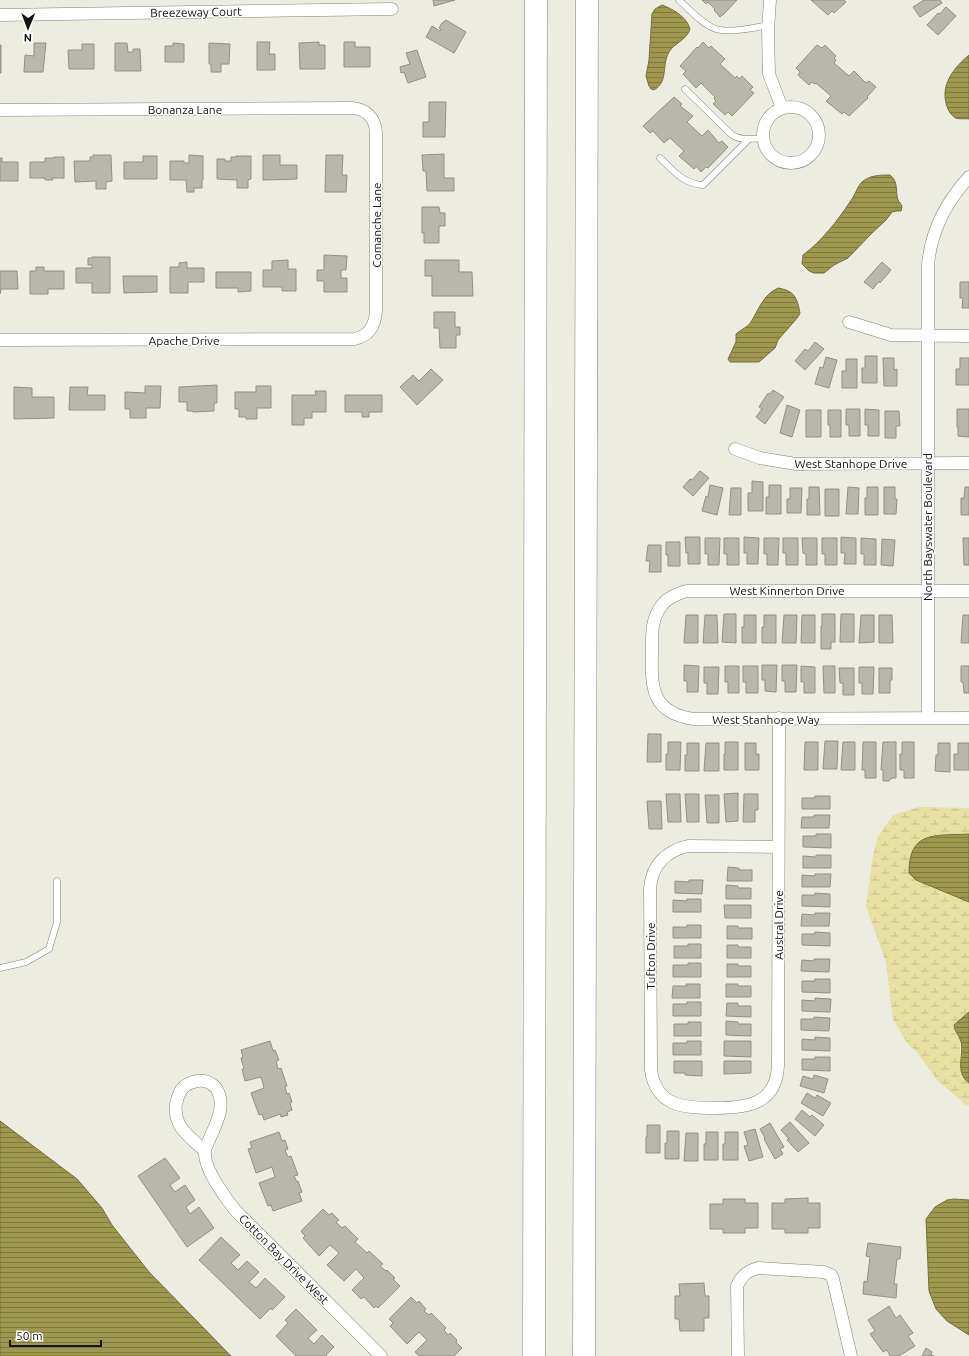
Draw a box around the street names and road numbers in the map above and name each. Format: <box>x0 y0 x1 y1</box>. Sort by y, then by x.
street label: Breezeway Court <box>150 5 242 19</box>
street label: Bonanza Lane <box>148 103 222 116</box>
street label: Comanche Lane <box>370 182 383 268</box>
street label: Apache Drive <box>148 334 220 347</box>
street label: North Bayswater Boulevard <box>921 453 934 601</box>
street label: West Stanhope Drive <box>795 457 907 470</box>
street label: West Kinnerton Drive <box>729 584 845 597</box>
street label: West Stanhope Way <box>712 713 820 726</box>
street label: Austral Drive <box>772 890 785 960</box>
street label: Tufton Drive <box>644 922 657 990</box>
street label: Cotton Bay Drive West <box>237 1212 332 1307</box>

